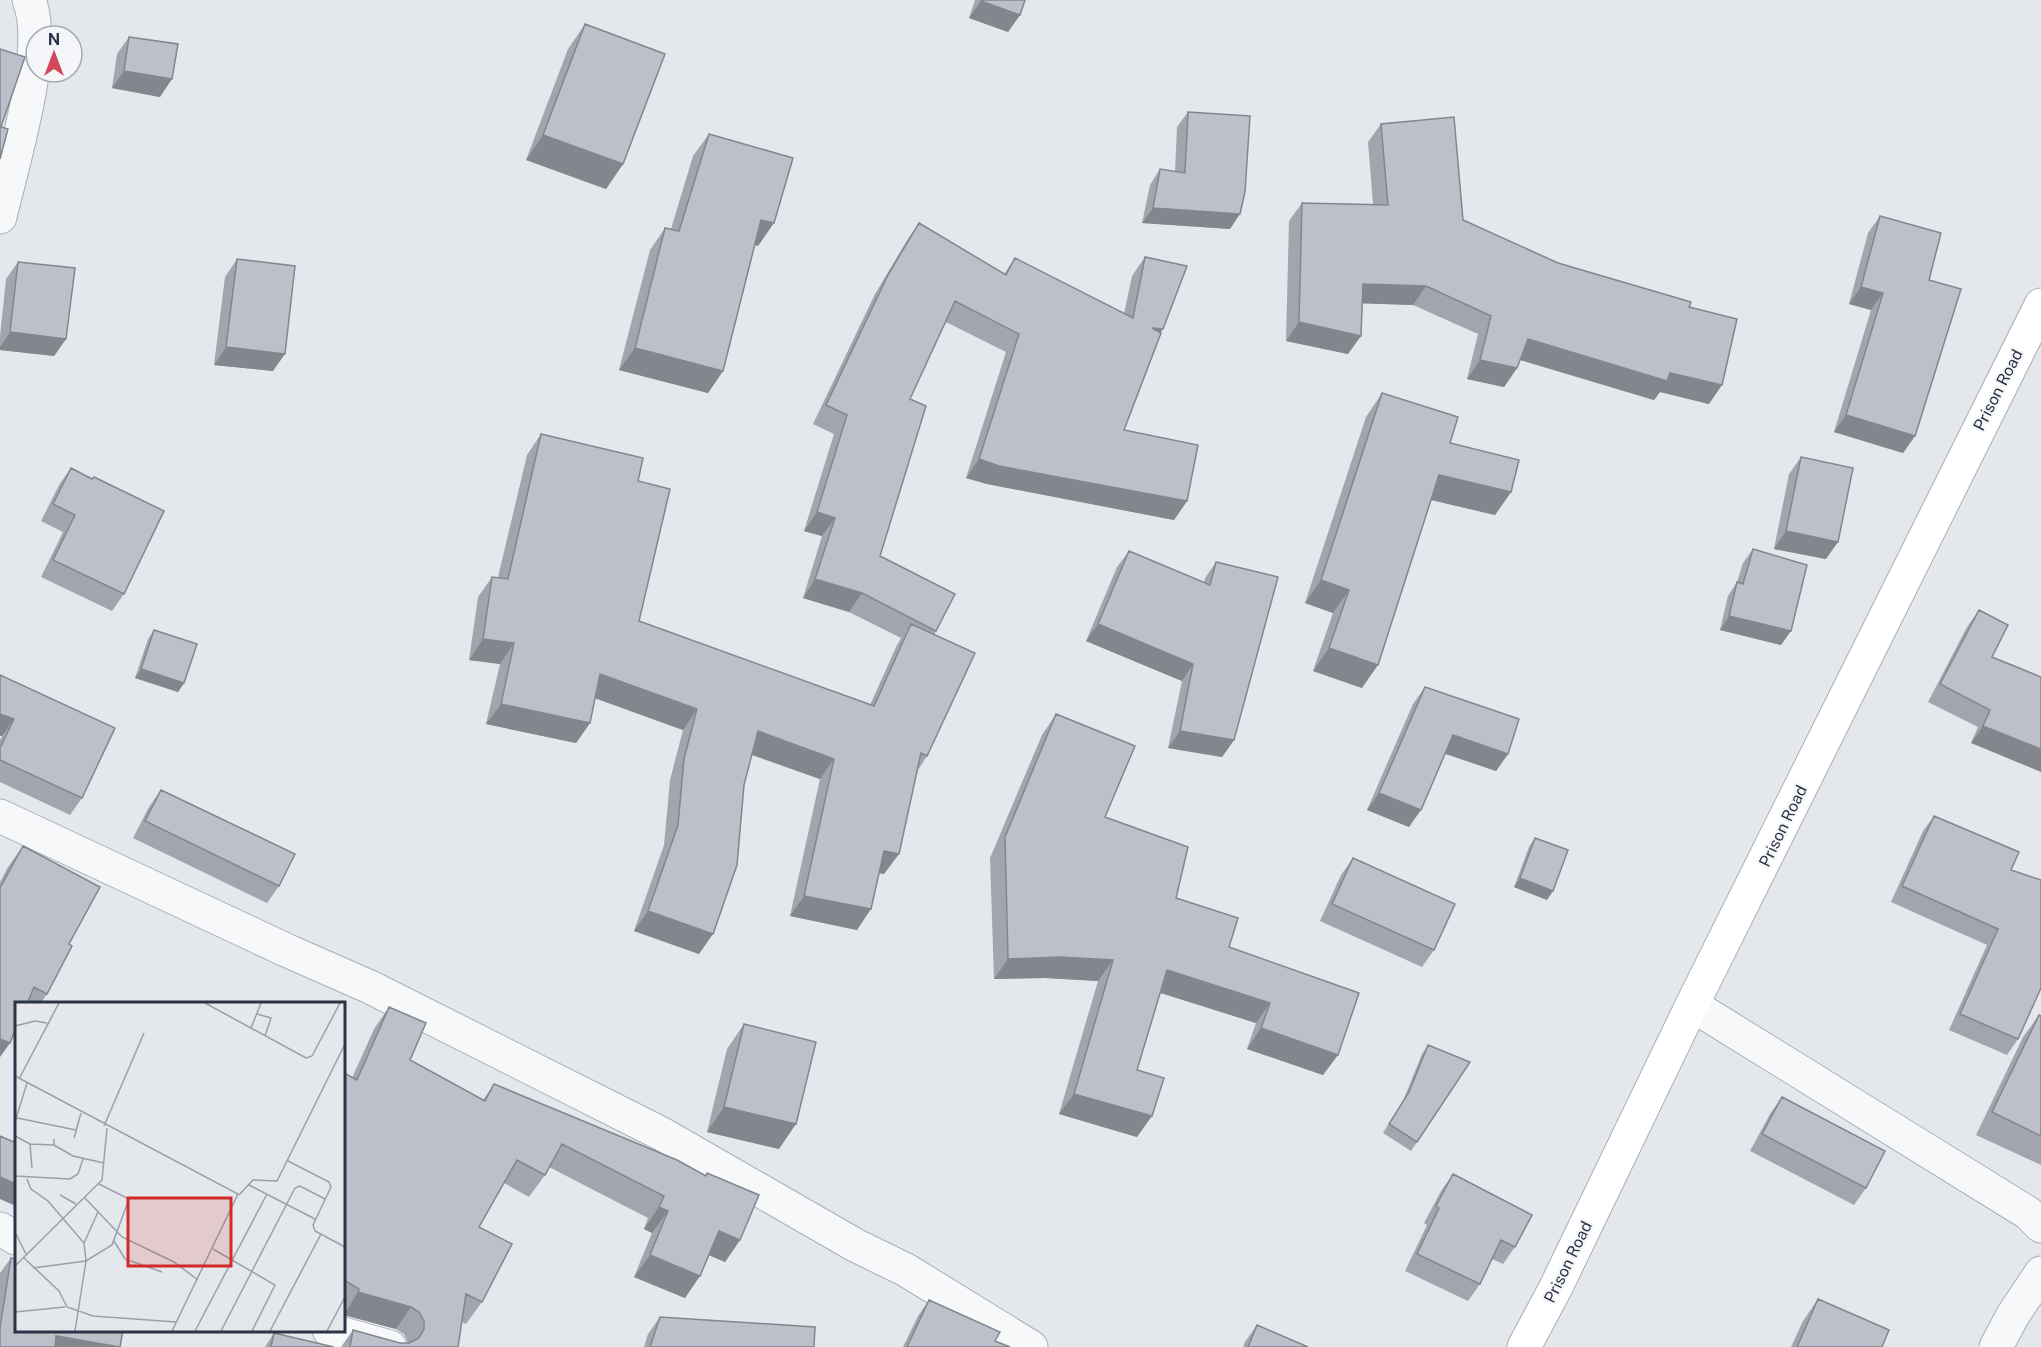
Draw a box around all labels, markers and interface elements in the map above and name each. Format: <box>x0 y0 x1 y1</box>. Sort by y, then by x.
north arrow <box>24 24 84 84</box>
text: N <box>48 30 60 49</box>
street label: Prison Road <box>1969 346 2027 434</box>
street label: Prison Road <box>1755 782 1811 870</box>
inset map <box>15 1002 345 1332</box>
street label: Prison Road <box>1540 1218 1596 1306</box>

